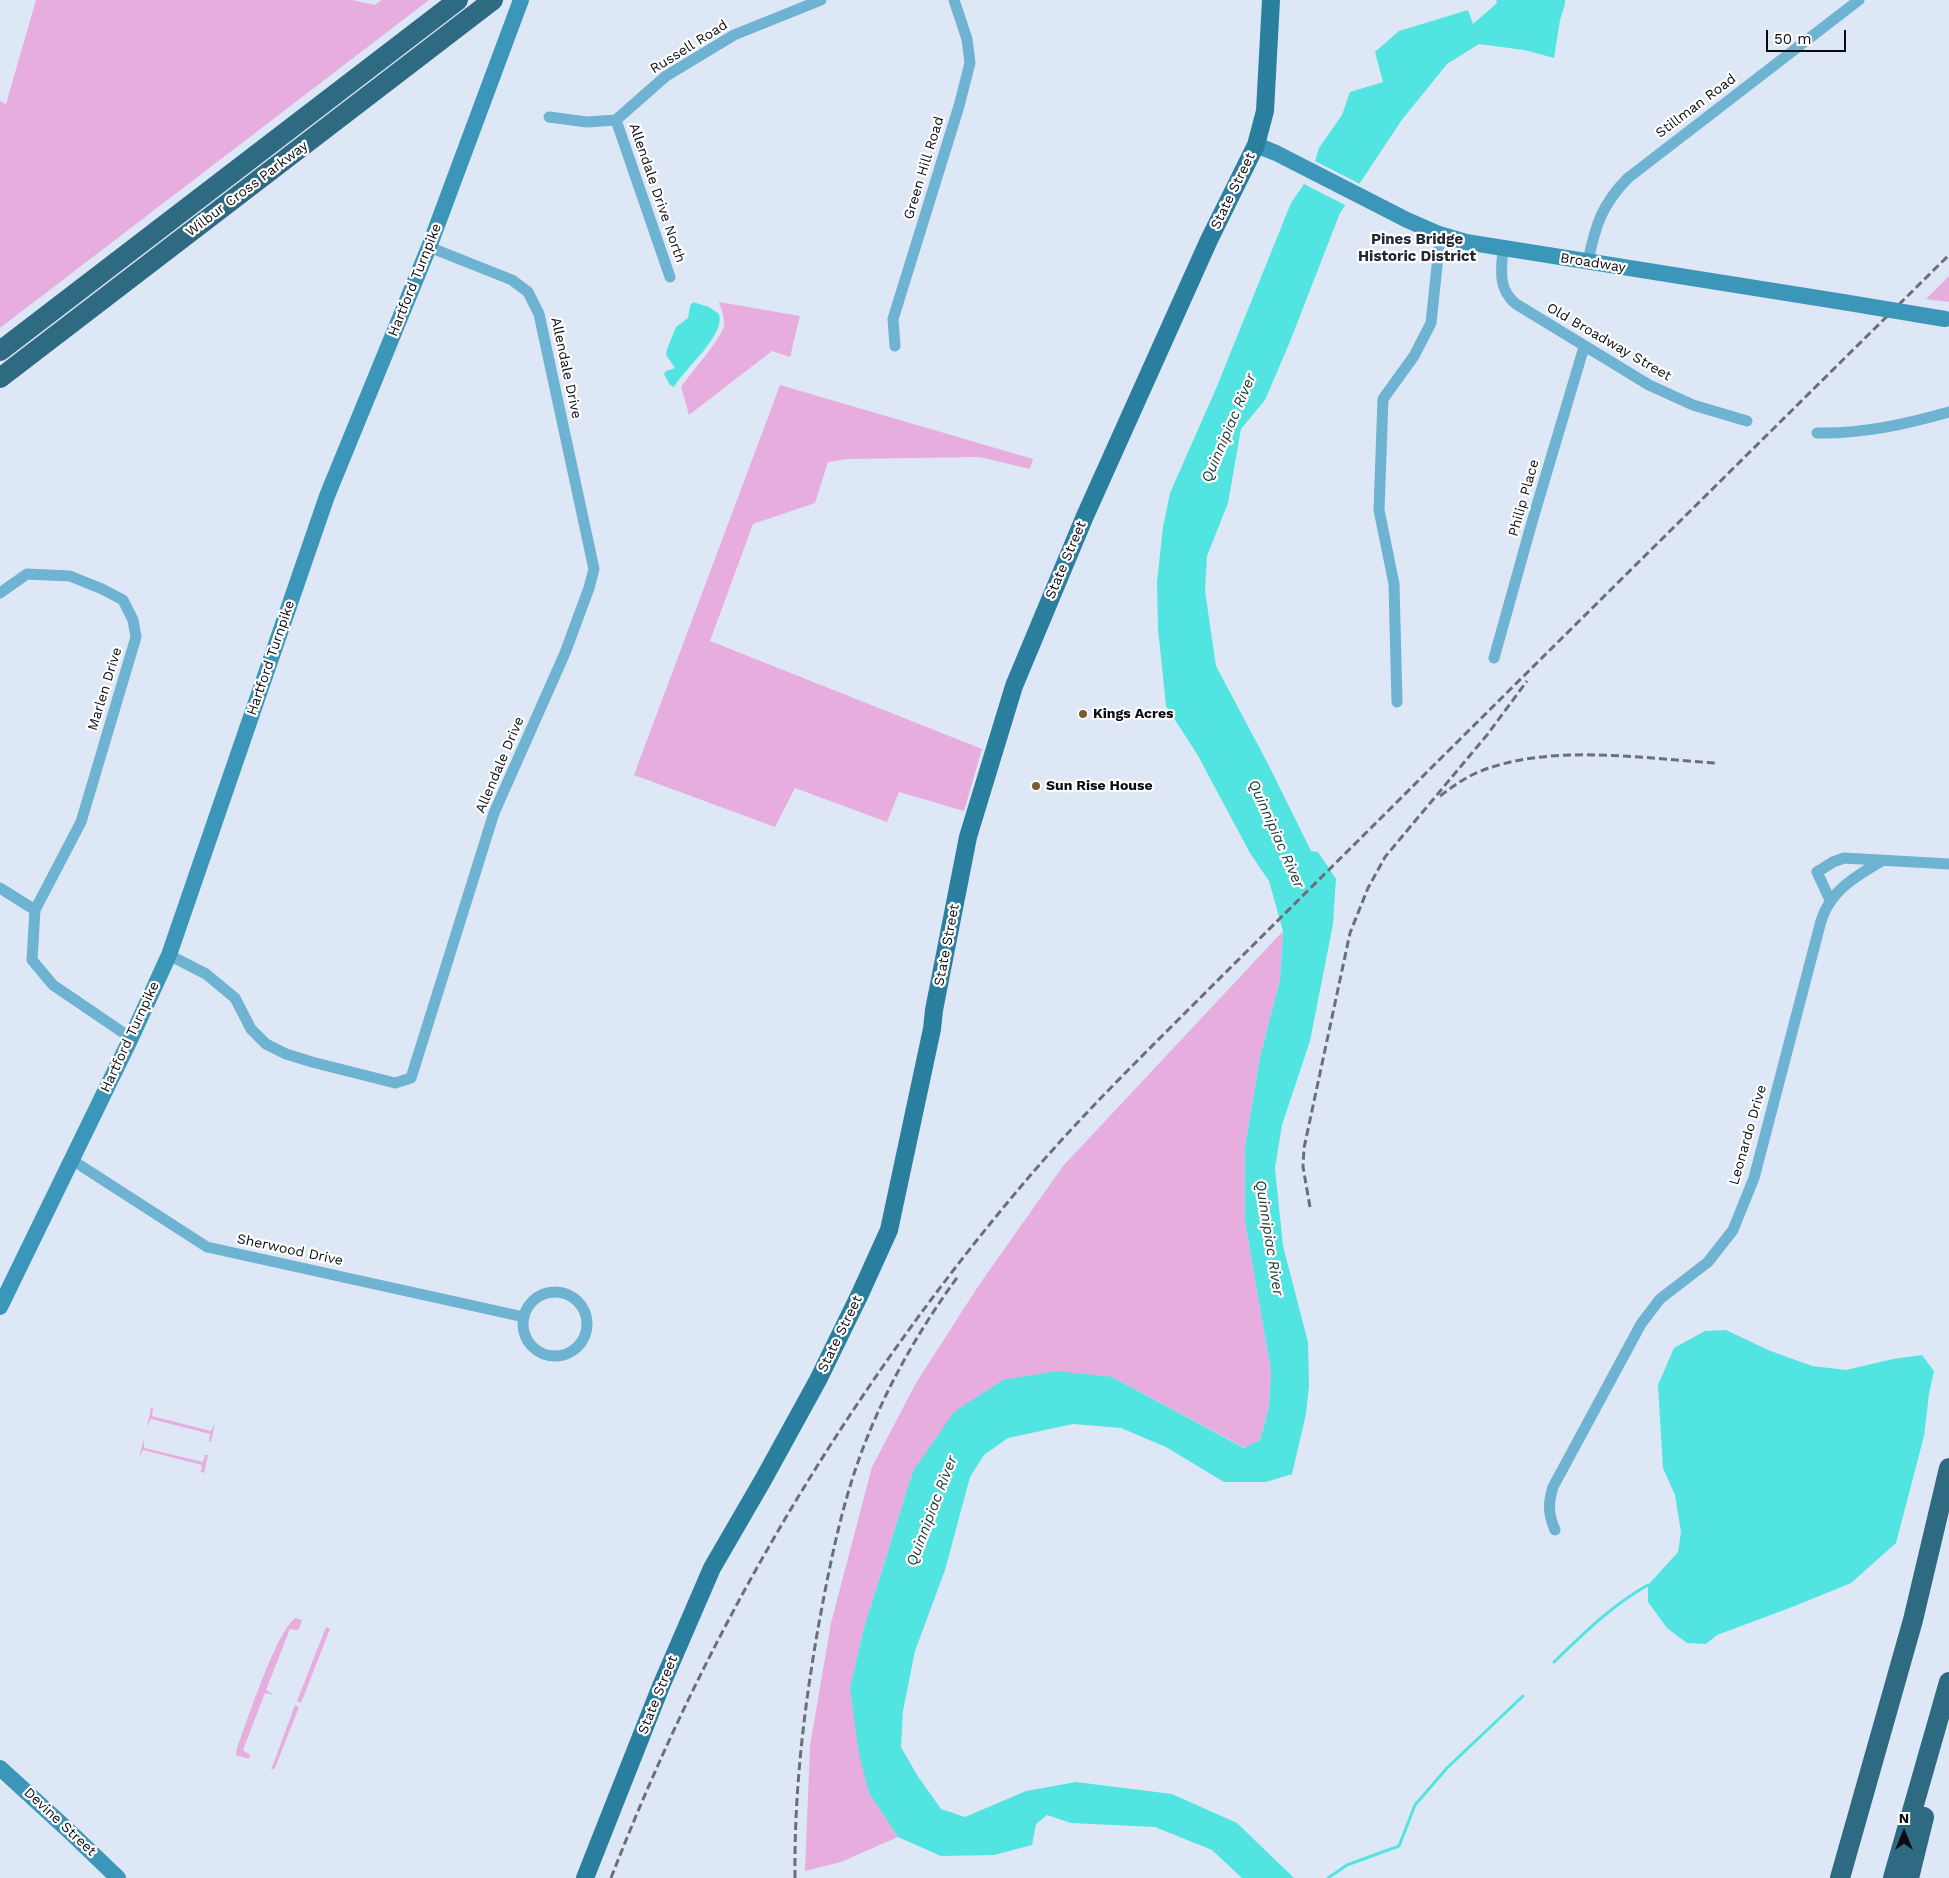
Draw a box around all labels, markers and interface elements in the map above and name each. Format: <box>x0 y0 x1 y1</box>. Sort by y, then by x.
street label: Russell Road <box>647 17 731 77</box>
scale bar <box>1769 20 1849 52</box>
text: 50 m <box>1774 30 1811 48</box>
street label: Stillman Road <box>1653 70 1739 142</box>
street label: Green Hill Road <box>900 115 948 221</box>
street label: Allendale Drive North <box>625 121 689 265</box>
street label: Wilbur Cross Parkway <box>183 138 311 240</box>
street label: State Street <box>1207 150 1259 232</box>
street label: Hartford Turnpike <box>385 221 445 339</box>
district label: Pines Bridge Historic District <box>1358 231 1476 266</box>
street label: Broadway <box>1559 250 1627 276</box>
street label: Old Broadway Street <box>1544 299 1674 385</box>
street label: Allendale Drive <box>547 316 585 420</box>
water label: Quinnipiac River <box>1198 371 1260 485</box>
street label: Philip Place <box>1505 458 1543 538</box>
street label: State Street <box>1042 518 1090 602</box>
street label: Hartford Turnpike <box>243 598 299 718</box>
street label: Marlen Drive <box>84 645 126 733</box>
place label: Kings Acres <box>1093 706 1173 722</box>
marker: Kings Acres <box>1077 708 1089 720</box>
street label: Allendale Drive <box>472 714 528 816</box>
water label: Quinnipiac River <box>1244 777 1308 891</box>
place label: Sun Rise House <box>1046 778 1152 794</box>
marker: Sun Rise House <box>1030 780 1042 792</box>
street label: State Street <box>931 902 963 988</box>
street label: Hartford Turnpike <box>97 979 163 1095</box>
street label: Leonardo Drive <box>1726 1083 1770 1187</box>
water label: Quinnipiac River <box>1251 1179 1287 1297</box>
street label: Sherwood Drive <box>235 1231 345 1269</box>
street label: State Street <box>814 1293 866 1375</box>
water label: Quinnipiac River <box>903 1453 961 1569</box>
street label: State Street <box>635 1653 681 1737</box>
street label: Devine Street <box>20 1784 100 1860</box>
north arrow <box>1879 1808 1929 1858</box>
text: N <box>1899 1810 1909 1826</box>

